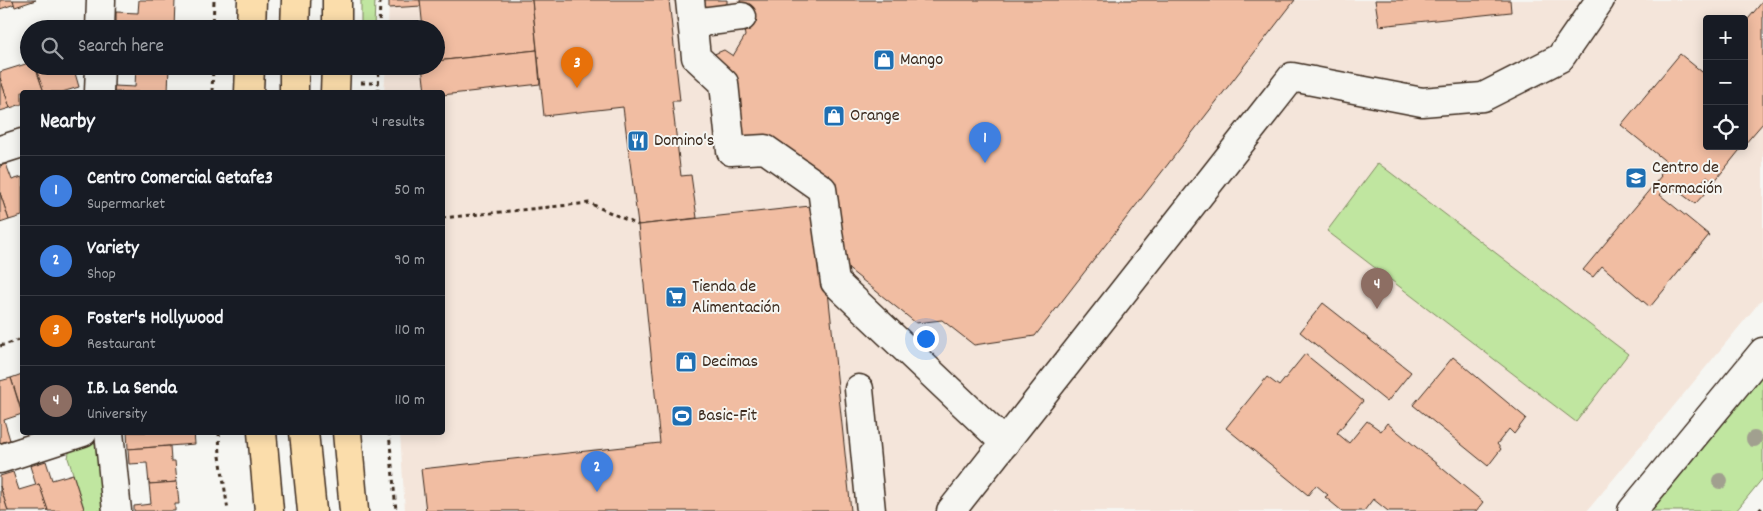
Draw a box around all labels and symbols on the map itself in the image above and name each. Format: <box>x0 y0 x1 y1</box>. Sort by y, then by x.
pin: 3 <box>561 47 593 88</box>
shop icon: Mango <box>872 48 896 72</box>
place label: Mango <box>900 48 943 73</box>
shop icon: Orange <box>822 104 846 128</box>
place label: Orange <box>850 104 900 129</box>
pin: 1 <box>969 122 1001 163</box>
restaurant icon: Domino's <box>626 129 650 153</box>
place label: Domino's <box>654 129 714 154</box>
place label: Centro de Formación <box>1652 156 1722 202</box>
school or university icon: Centro de Formación <box>1624 166 1648 190</box>
pin: 4 <box>1361 268 1393 309</box>
place label: Tienda de Alimentación <box>692 275 780 321</box>
supermarket icon: Tienda de Alimentación <box>664 285 688 309</box>
your location <box>913 326 939 352</box>
shop icon: Decimas <box>674 350 698 374</box>
place label: Decimas <box>702 350 758 375</box>
sports icon: Basic-Fit <box>670 404 694 428</box>
place label: Basic-Fit <box>698 404 758 429</box>
pin: 2 <box>581 451 613 492</box>

